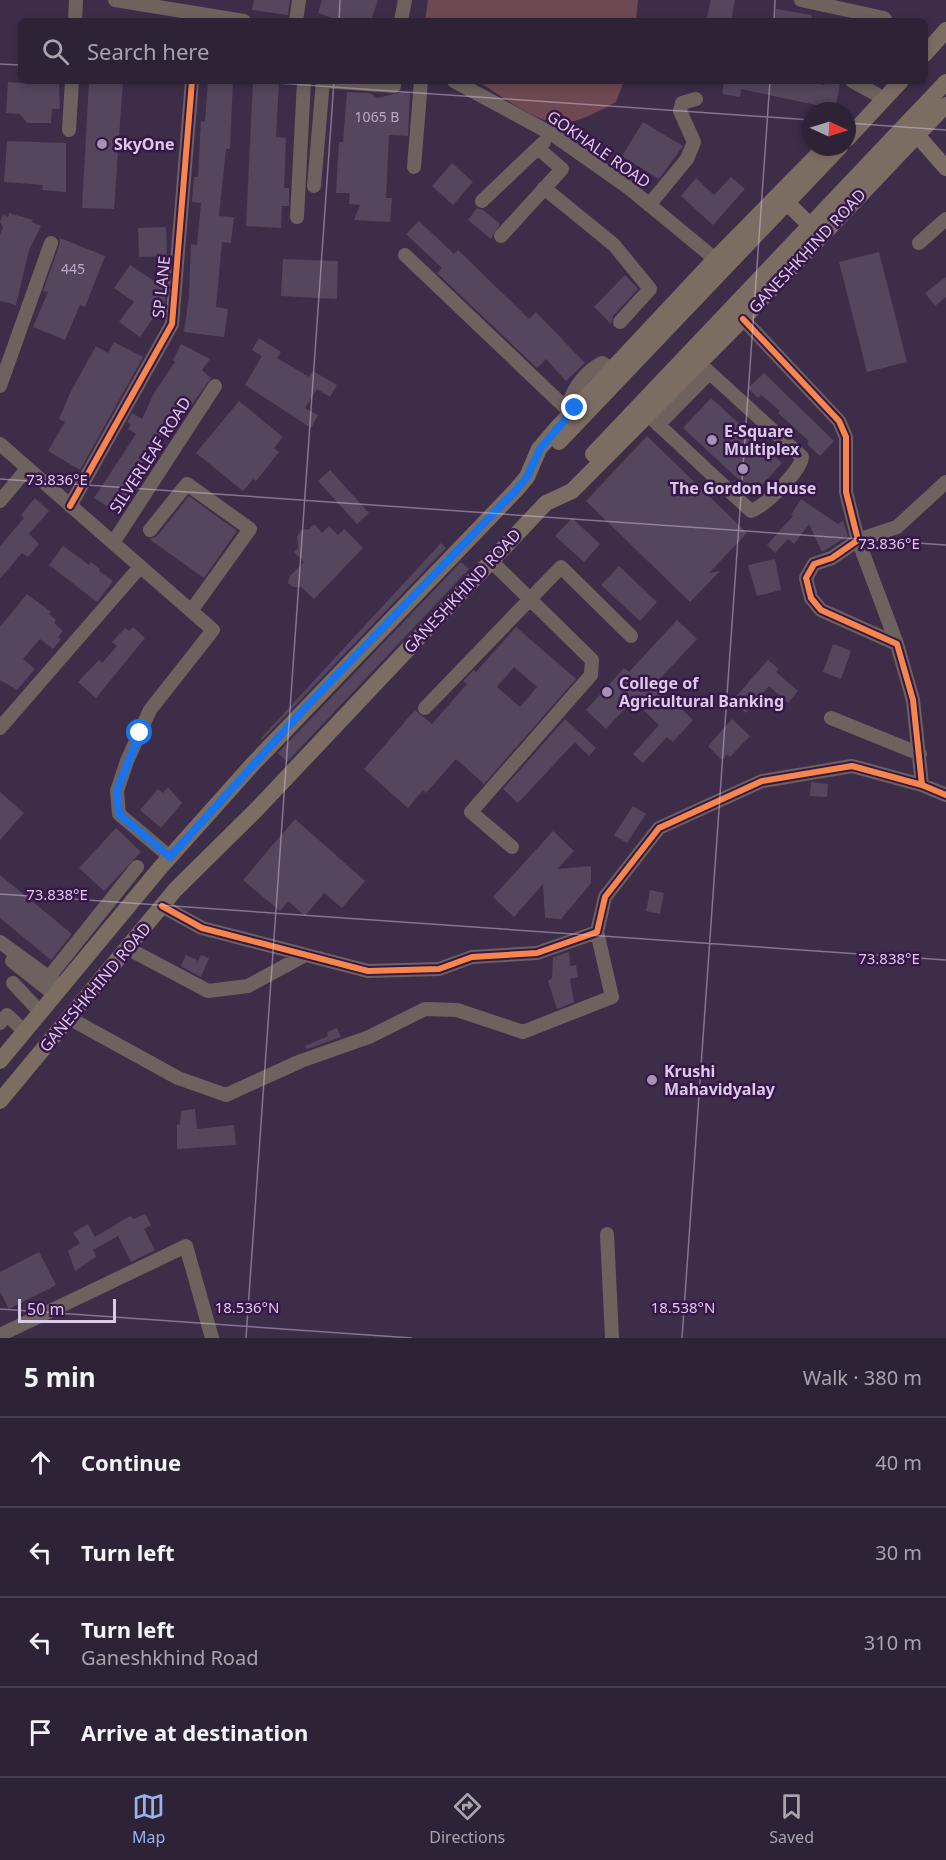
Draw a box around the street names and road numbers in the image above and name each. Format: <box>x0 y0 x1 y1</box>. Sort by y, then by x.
street label: GOKHALE ROAD <box>543 105 655 193</box>
street label: GANESHKHIND ROAD <box>743 184 871 318</box>
street label: SP LANE <box>147 255 175 319</box>
street label: SILVERLEAF ROAD <box>104 393 196 517</box>
street label: GANESHKHIND ROAD <box>398 524 526 658</box>
street label: GANESHKHIND ROAD <box>34 918 156 1056</box>

